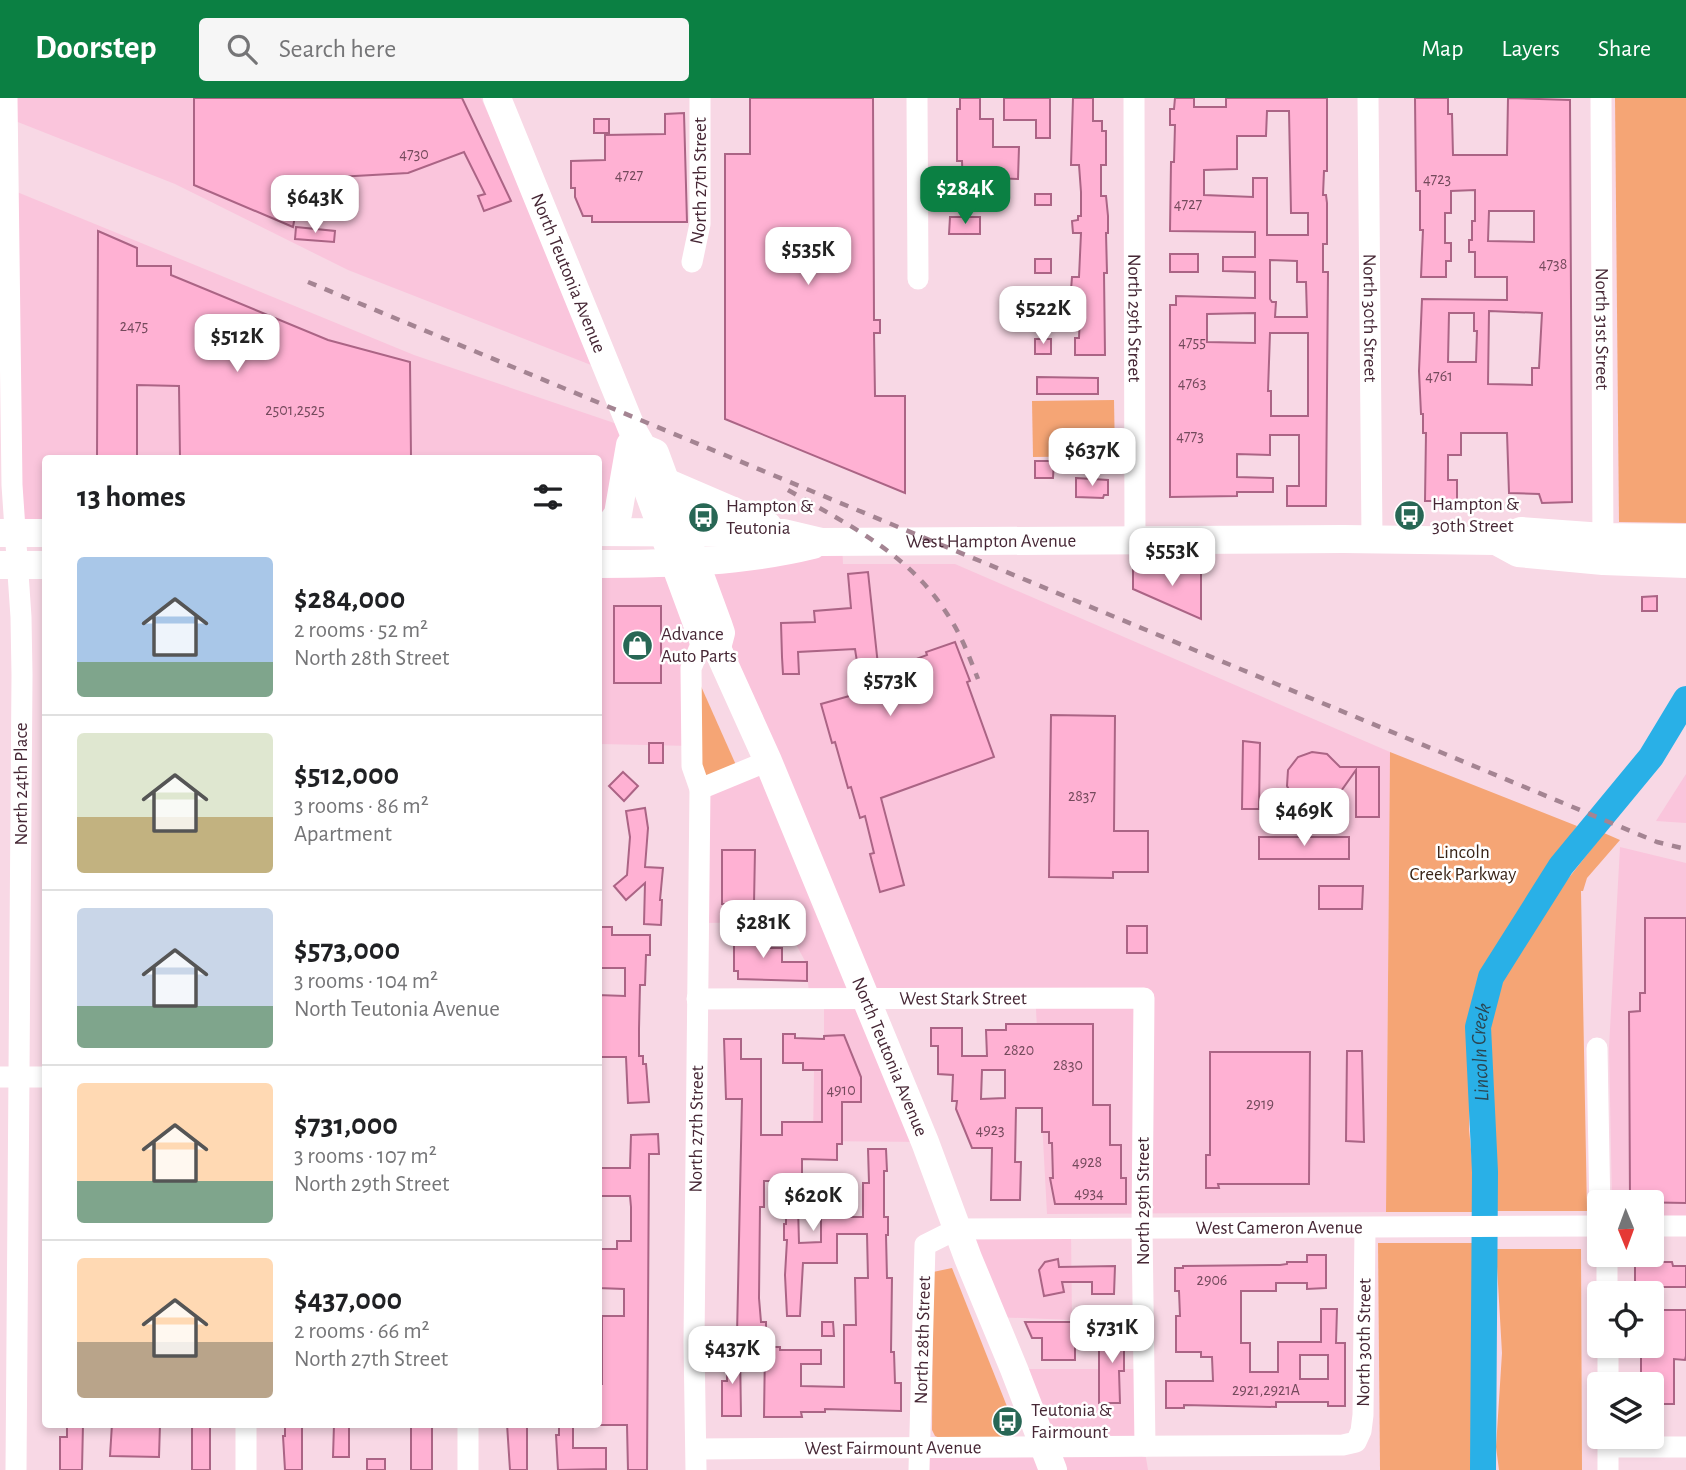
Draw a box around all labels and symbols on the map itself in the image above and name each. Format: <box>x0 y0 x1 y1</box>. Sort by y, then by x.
street label: North 27th Street <box>686 117 710 246</box>
house number: 4730 <box>399 146 429 162</box>
pin: $284K <box>916 166 1014 226</box>
house number: 4727 <box>615 167 643 183</box>
house number: 4723 <box>1423 171 1451 187</box>
pin: $643K <box>266 176 364 235</box>
street label: North Teutonia Avenue <box>527 191 609 355</box>
house number: 4727 <box>1174 196 1202 212</box>
pin: $535K <box>759 228 857 287</box>
street label: North 29th Street <box>1125 254 1144 382</box>
street label: North 30th Street <box>1360 254 1380 382</box>
house number: 4738 <box>1539 256 1567 272</box>
street label: North 31st Street <box>1592 268 1612 390</box>
pin: $522K <box>994 286 1092 346</box>
pin: $512K <box>188 314 286 374</box>
house number: 2475 <box>120 318 148 334</box>
house number: 4755 <box>1178 334 1206 350</box>
house number: 4761 <box>1425 368 1453 384</box>
house number: 4763 <box>1178 375 1206 391</box>
house number: 2501,2525 <box>265 402 325 418</box>
pin: $637K <box>1043 428 1141 488</box>
house number: 4773 <box>1176 428 1204 444</box>
place label: Hampton & 30th Street <box>1432 495 1519 536</box>
place label: Hampton & Teutonia <box>726 497 813 538</box>
bus stop icon: Hampton & 30th Street <box>1392 498 1426 532</box>
bus stop icon: Hampton & Teutonia <box>686 500 720 534</box>
pin: $553K <box>1123 528 1221 588</box>
street label: West Hampton Avenue <box>906 531 1076 551</box>
place label: Advance Auto Parts <box>661 625 737 666</box>
shop icon: Advance Auto Parts <box>621 628 655 662</box>
pin: $573K <box>841 658 939 718</box>
street label: North 24th Place <box>12 722 31 846</box>
house number: 2837 <box>1068 788 1096 804</box>
pin: $469K <box>1255 788 1353 848</box>
park label: Lincoln Creek Parkway <box>1410 843 1516 884</box>
pin: $281K <box>714 900 812 960</box>
street label: North Teutonia Avenue <box>849 974 931 1139</box>
street label: West Stark Street <box>899 989 1027 1008</box>
water label: Lincoln Creek <box>1468 1000 1494 1102</box>
house number: 2820 <box>1004 1042 1034 1058</box>
house number: 2830 <box>1053 1057 1083 1073</box>
street label: North 27th Street <box>686 1065 707 1193</box>
house number: 4910 <box>826 1082 856 1098</box>
house number: 2919 <box>1246 1096 1274 1112</box>
house number: 4923 <box>975 1122 1005 1138</box>
street label: North 29th Street <box>1134 1137 1153 1265</box>
house number: 4928 <box>1072 1154 1102 1170</box>
pin: $620K <box>764 1174 862 1233</box>
house number: 4934 <box>1074 1185 1104 1201</box>
north arrow <box>1587 1190 1664 1267</box>
street label: West Cameron Avenue <box>1195 1218 1363 1237</box>
house number: 2906 <box>1197 1272 1227 1288</box>
street label: North 28th Street <box>911 1276 934 1405</box>
street label: North 30th Street <box>1354 1278 1374 1407</box>
pin: $731K <box>1063 1306 1161 1365</box>
pin: $437K <box>683 1326 781 1386</box>
house number: 2921,2921A <box>1232 1382 1300 1398</box>
place label: Teutonia & Fairmount <box>1031 1401 1112 1442</box>
bus stop icon: Teutonia & Fairmount <box>991 1404 1025 1438</box>
street label: West Fairmount Avenue <box>805 1438 981 1458</box>

